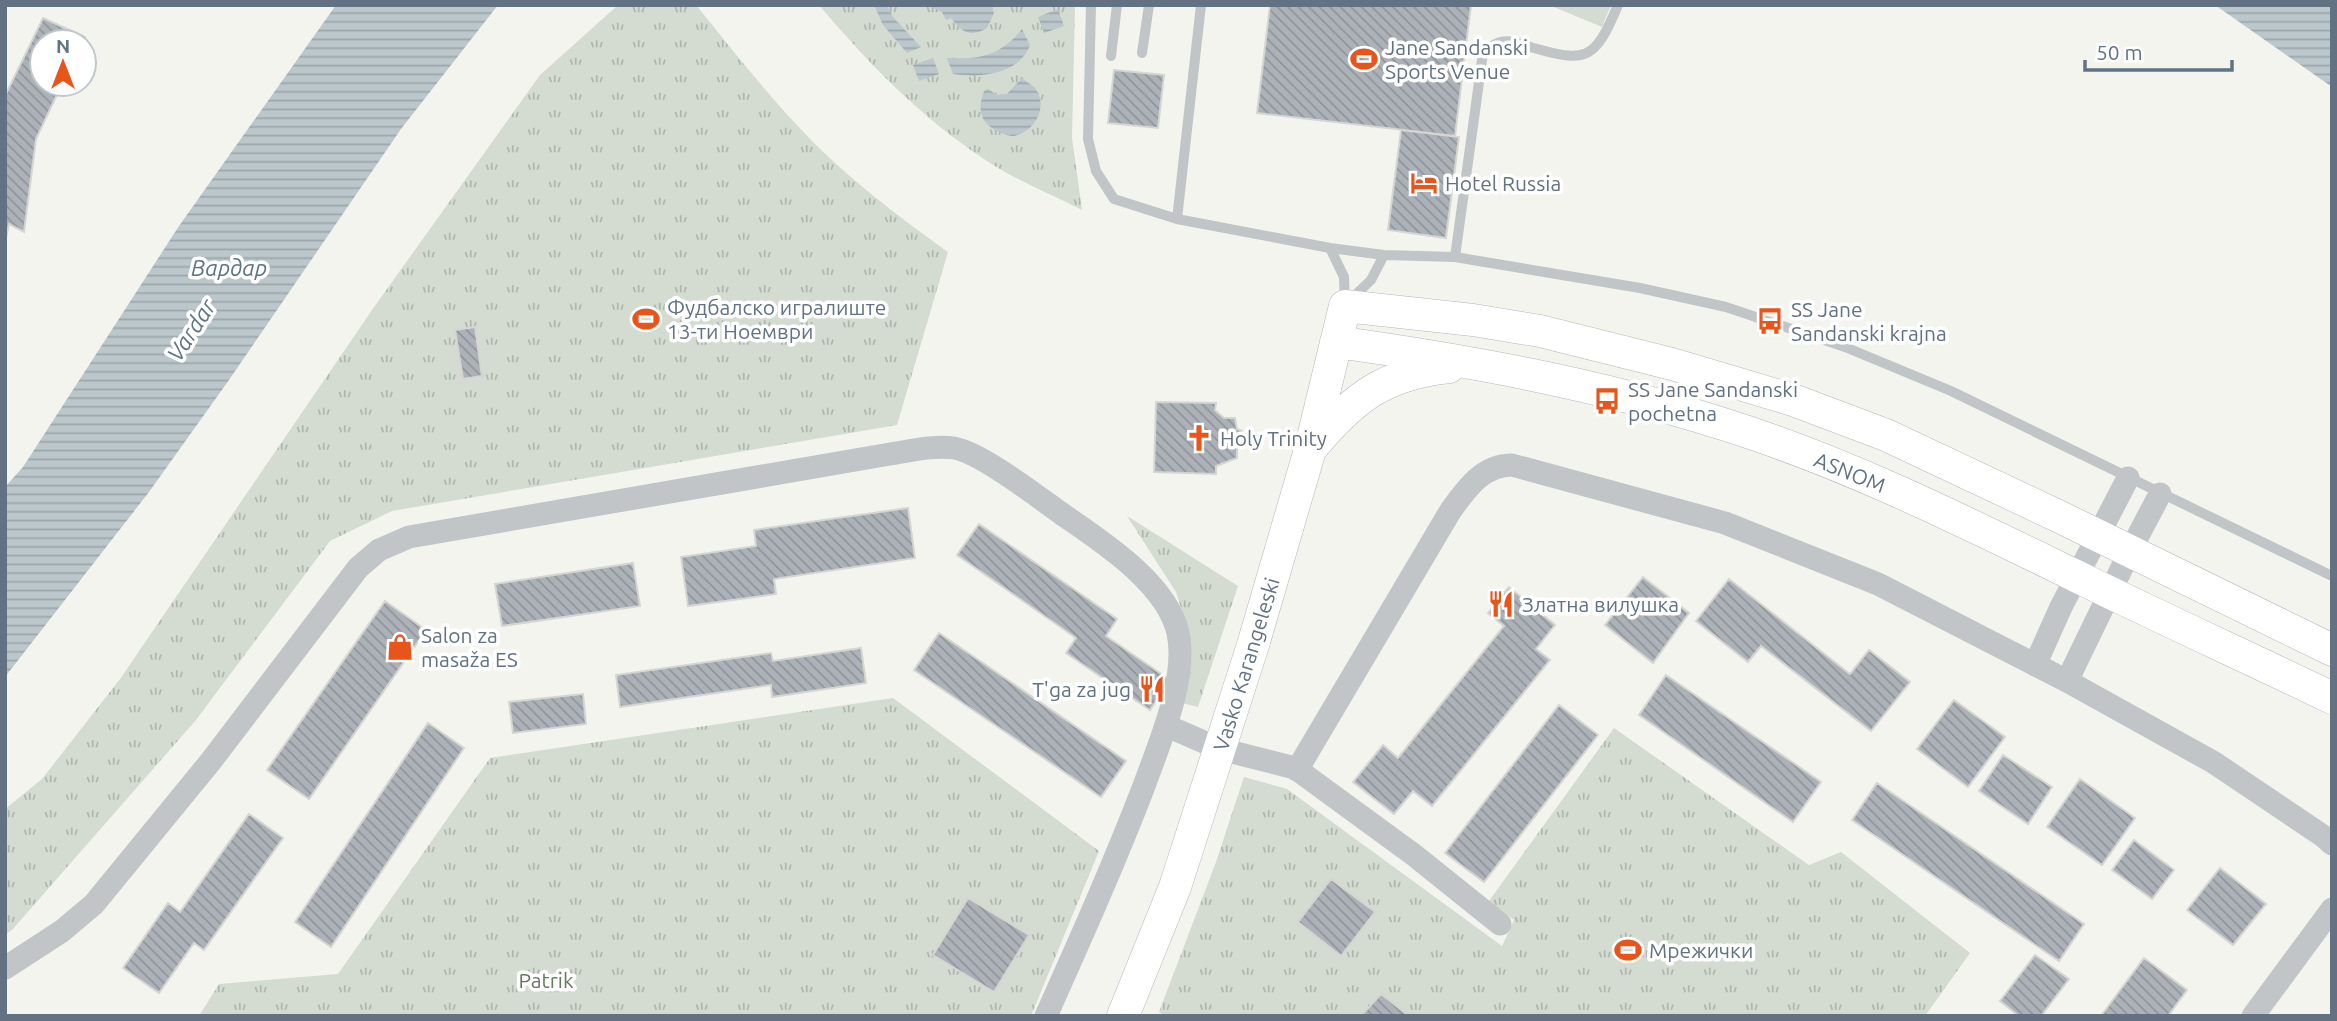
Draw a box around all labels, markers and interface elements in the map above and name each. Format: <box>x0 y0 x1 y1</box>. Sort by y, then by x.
north arrow <box>28 28 98 98</box>
scale bar <box>2085 28 2232 72</box>
text: N <box>56 35 70 57</box>
place label: Jane Sandanski Sports Venue <box>1385 35 1528 83</box>
text: 50 m <box>2096 40 2143 64</box>
sports icon: Jane Sandanski Sports Venue <box>1349 44 1379 74</box>
hotel icon: Hotel Russia <box>1409 168 1439 198</box>
place label: Hotel Russia <box>1445 171 1561 195</box>
water label: Вардар <box>191 255 267 280</box>
water label: Vardar <box>162 294 221 365</box>
place label: Фудбалско игралиште 13-ти Ноември <box>667 295 886 343</box>
place label: SS Jane Sandanski krajna <box>1791 297 1947 345</box>
sports icon: Фудбалско игралиште 13-ти Ноември <box>631 304 661 334</box>
bus stop icon: SS Jane Sandanski krajna <box>1755 306 1785 336</box>
place label: SS Jane Sandanski pochetna <box>1628 377 1798 425</box>
bus stop icon: SS Jane Sandanski pochetna <box>1592 386 1622 416</box>
church icon: Holy Trinity <box>1184 423 1214 453</box>
place label: Holy Trinity <box>1220 426 1327 450</box>
street label: ASNOM <box>1811 447 1889 497</box>
street label: Vasko Karangeleski <box>1208 574 1284 754</box>
restaurant icon: Златна вилушка <box>1486 589 1516 619</box>
place label: Златна вилушка <box>1522 592 1679 616</box>
place label: Salon za masaža ES <box>421 623 518 671</box>
shop icon: Salon za masaža ES <box>385 632 415 662</box>
restaurant icon: T'ga za jug <box>1137 674 1167 704</box>
place label: T'ga za jug <box>1032 677 1131 701</box>
sports icon: Мрежички <box>1613 935 1643 965</box>
place label: Мрежички <box>1649 938 1753 962</box>
park label: Patrik <box>518 968 574 992</box>

